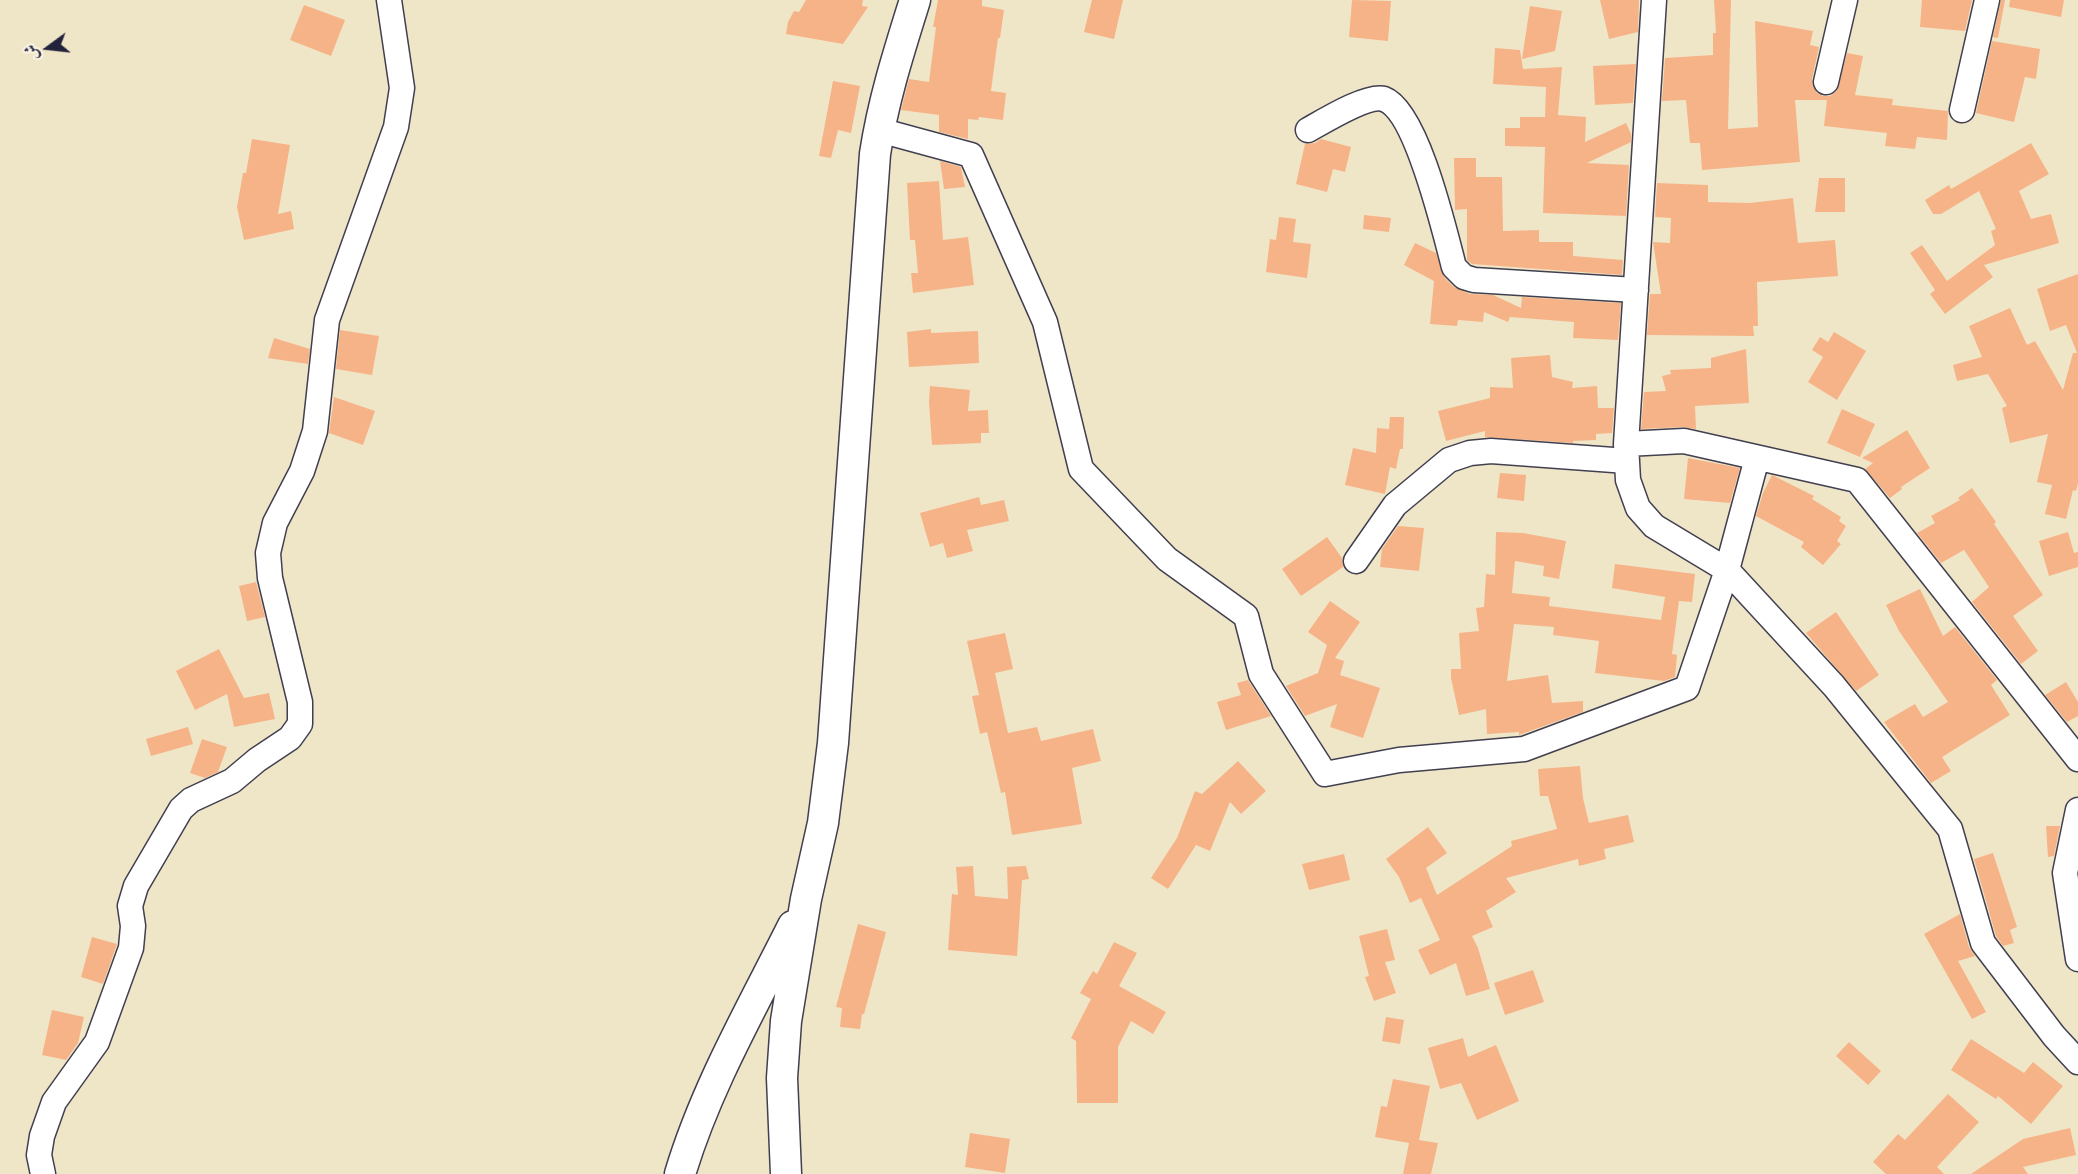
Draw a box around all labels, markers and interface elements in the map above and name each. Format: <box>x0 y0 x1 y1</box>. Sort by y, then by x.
north arrow <box>18 18 78 78</box>
text: ش <box>19 42 42 63</box>

